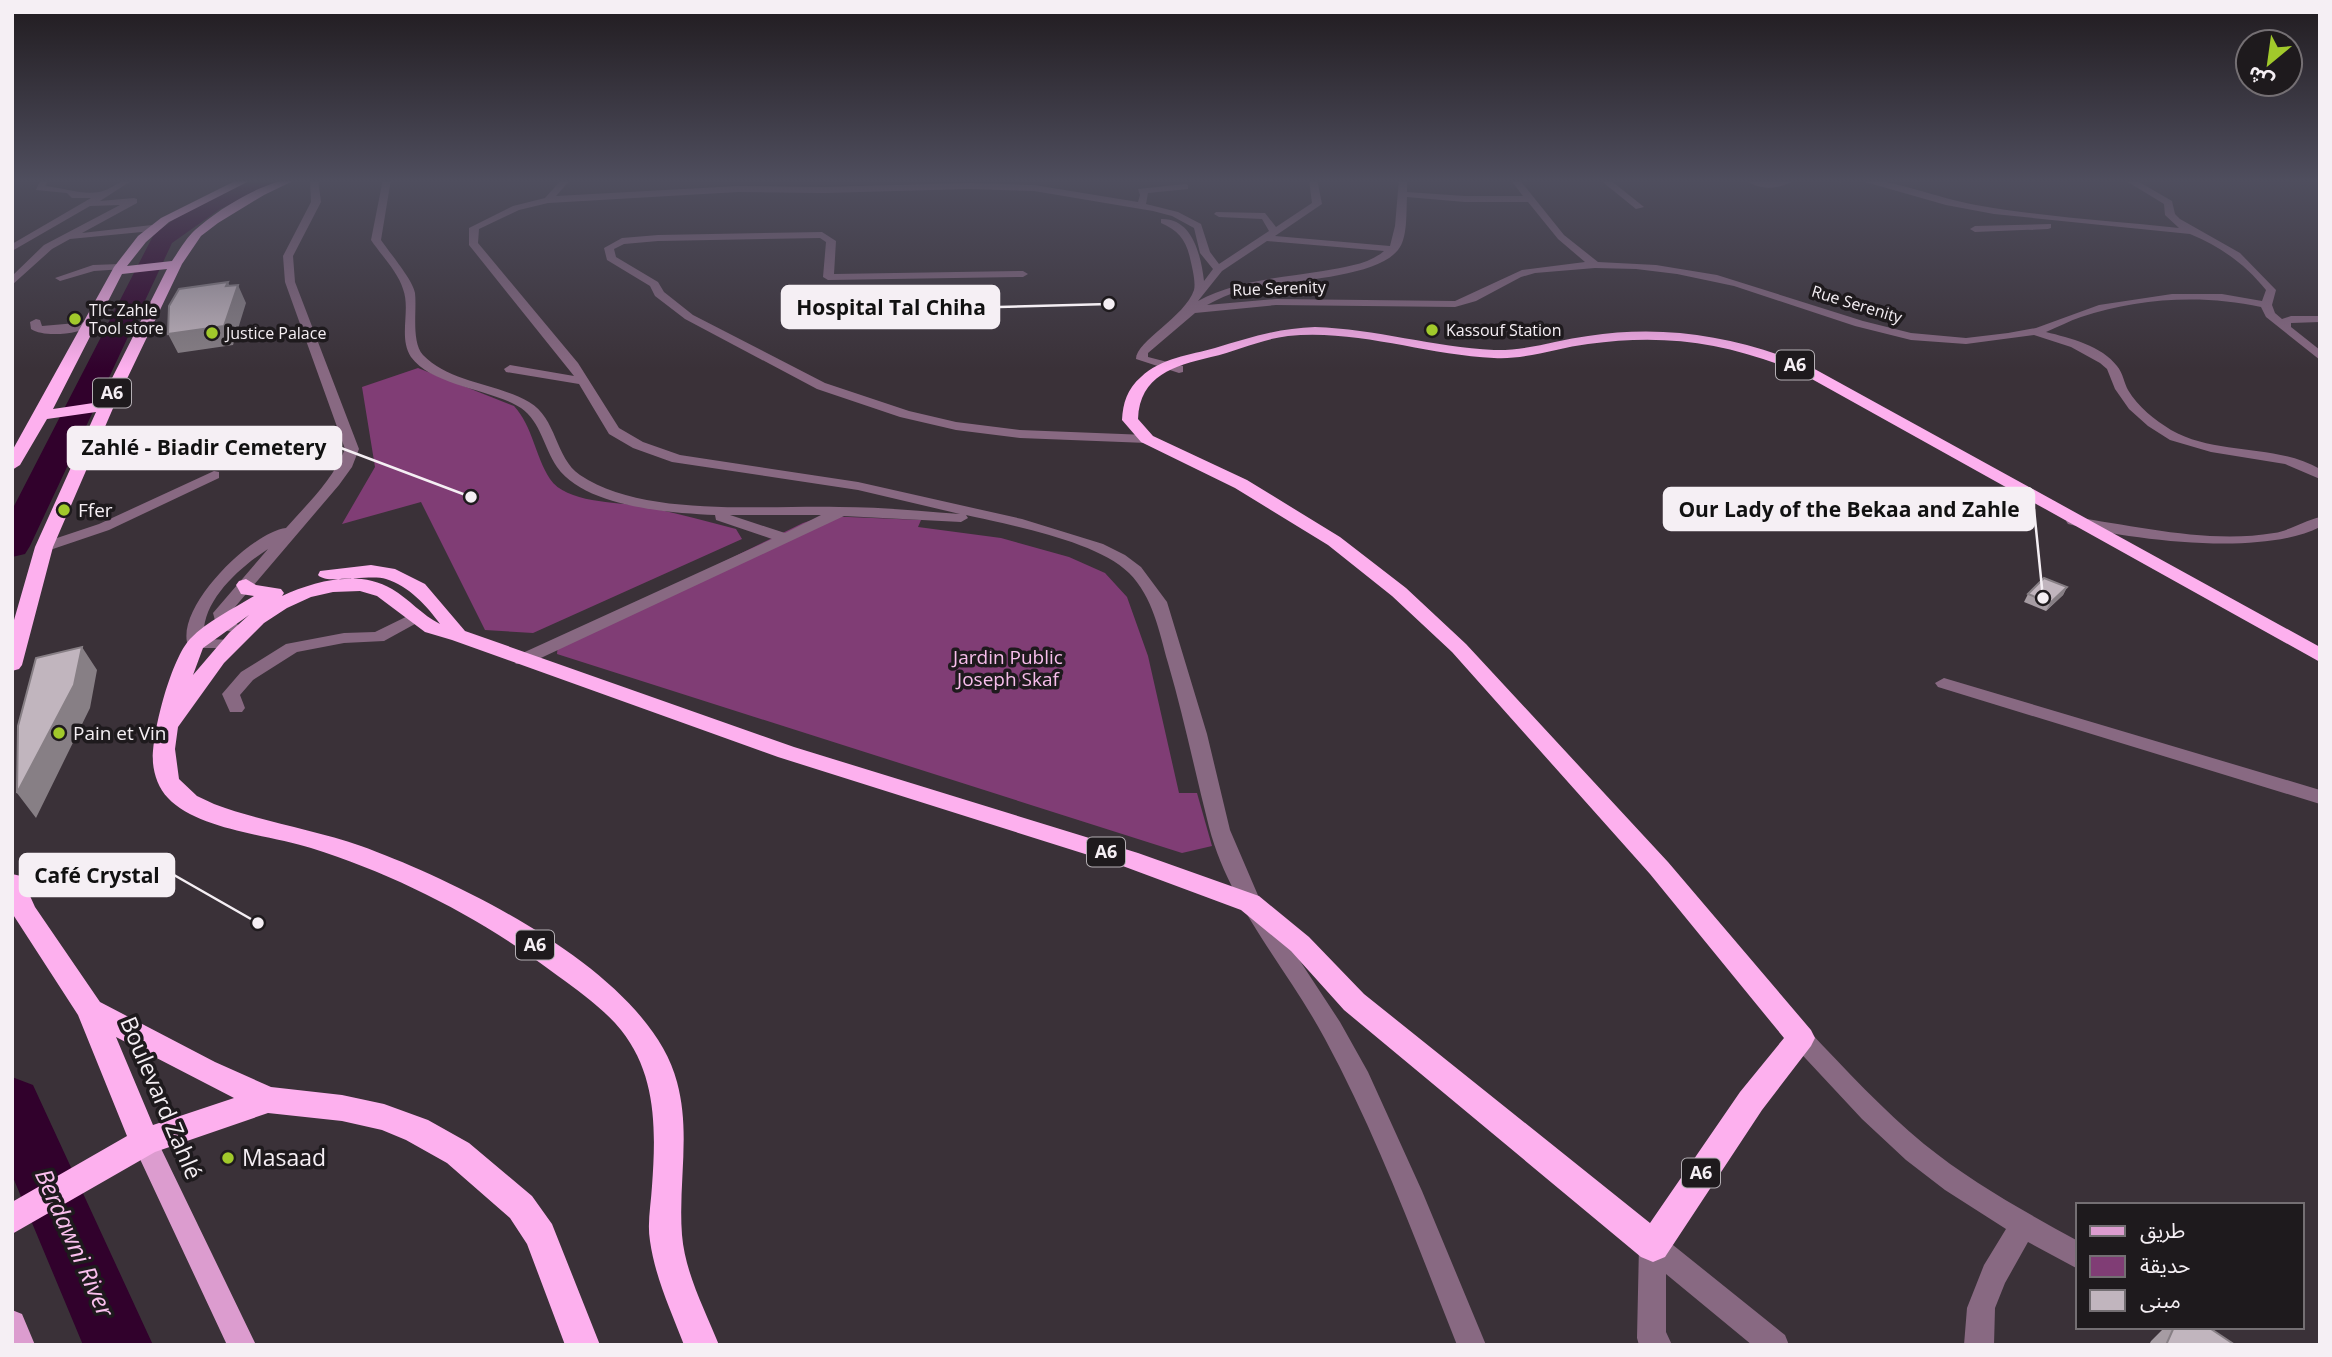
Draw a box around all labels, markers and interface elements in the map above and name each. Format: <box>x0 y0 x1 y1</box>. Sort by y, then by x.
north arrow <box>2234 28 2304 98</box>
text: ش <box>2243 60 2278 96</box>
street label: Rue Serenity <box>1232 275 1327 301</box>
street label: Rue Serenity <box>1809 280 1906 329</box>
callout: Hospital Tal Chiha <box>782 286 999 328</box>
text: Hospital Tal Chiha <box>796 293 986 321</box>
place label: TIC Zahle Tool store <box>89 299 164 339</box>
marker: TIC Zahle Tool store <box>67 311 83 327</box>
place label: Kassouf Station <box>1446 319 1561 341</box>
place label: Justice Palace <box>224 322 326 344</box>
marker: Kassouf Station <box>1424 322 1440 338</box>
marker: Justice Palace <box>204 325 220 341</box>
road number: A6 <box>1776 351 1814 380</box>
road number: A6 <box>93 379 131 408</box>
callout: Zahlé - Biadir Cemetery <box>68 427 341 469</box>
text: Zahlé - Biadir Cemetery <box>82 433 326 461</box>
callout: Our Lady of the Bekaa and Zahle <box>1664 488 2034 530</box>
text: Our Lady of the Bekaa and Zahle <box>1678 495 2020 523</box>
place label: Ffer <box>78 497 113 523</box>
marker: Ffer <box>56 502 72 518</box>
park label: Jardin Public Joseph Skaf <box>951 644 1063 692</box>
place label: Pain et Vin <box>73 720 167 746</box>
marker: Pain et Vin <box>51 725 67 741</box>
road number: A6 <box>1087 838 1125 866</box>
callout: Café Crystal <box>20 854 174 896</box>
text: Café Crystal <box>34 861 160 889</box>
road number: A6 <box>516 930 554 960</box>
street label: Boulevard Zahlé <box>113 1011 211 1184</box>
place label: Masaad <box>242 1141 326 1173</box>
marker: Masaad <box>220 1150 236 1166</box>
road number: A6 <box>1682 1158 1720 1188</box>
water label: Berdawni River <box>28 1163 123 1323</box>
legend <box>2076 1203 2304 1329</box>
text: طريق <box>2140 1216 2185 1244</box>
text: حديقة <box>2140 1251 2190 1279</box>
text: مبنى <box>2140 1286 2181 1314</box>

